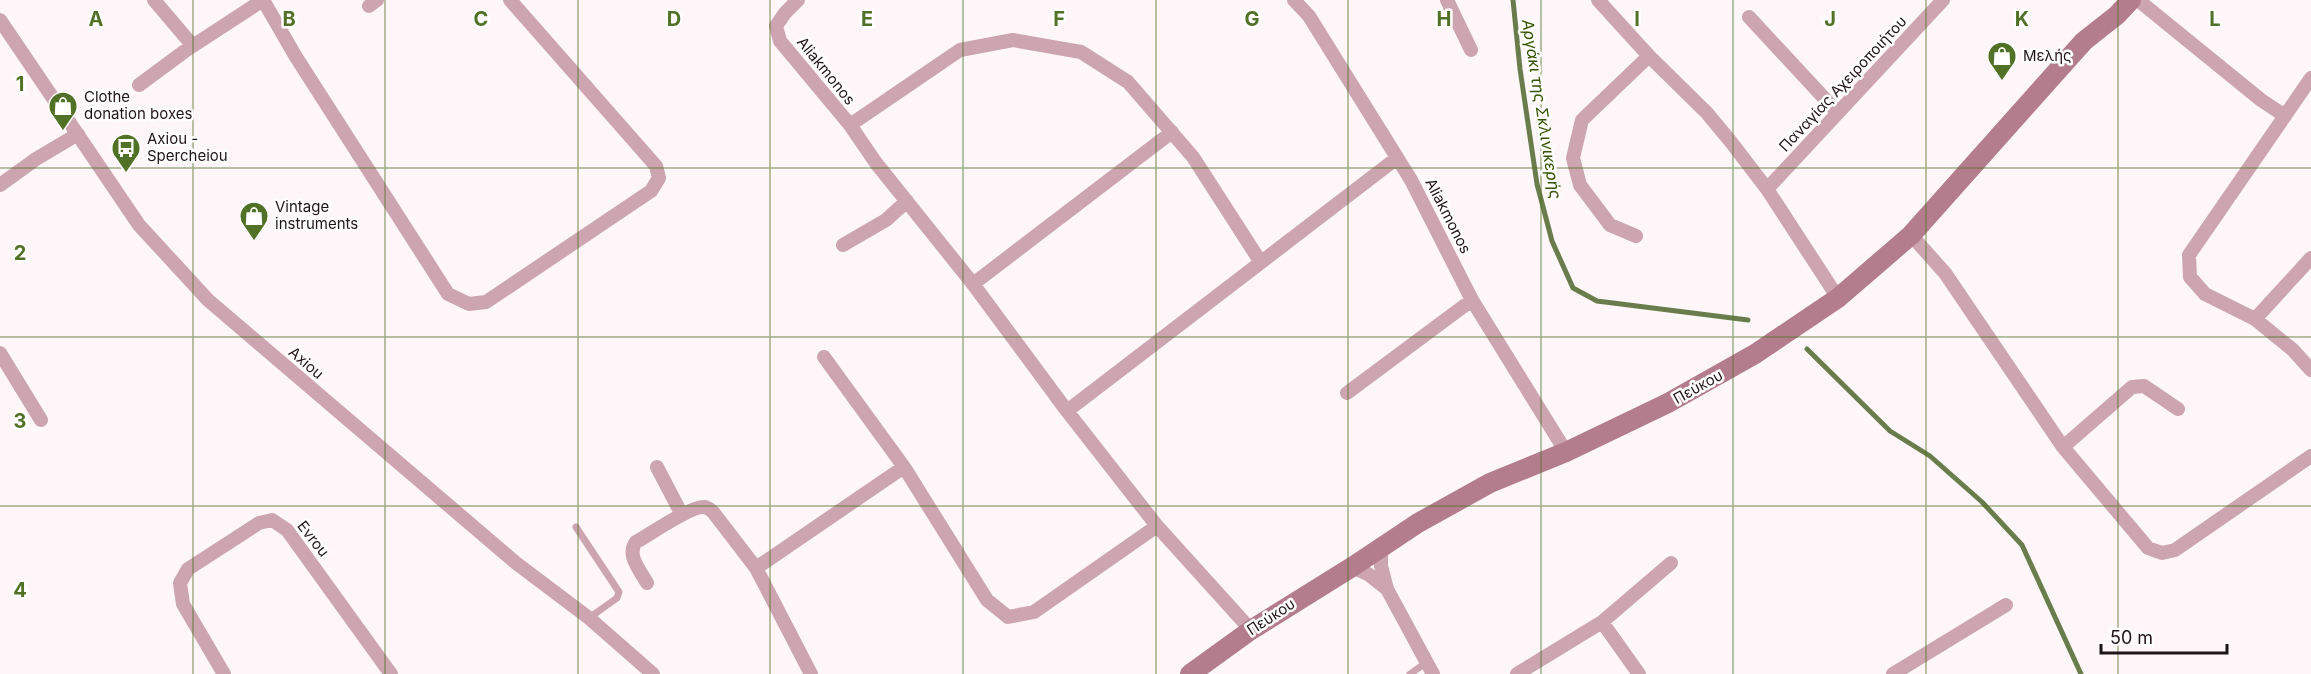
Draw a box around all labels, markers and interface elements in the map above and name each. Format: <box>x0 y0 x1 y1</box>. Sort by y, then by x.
text: A <box>89 7 104 31</box>
text: B <box>282 7 296 31</box>
text: C <box>474 7 488 31</box>
text: D <box>667 7 681 31</box>
text: E <box>861 7 873 31</box>
text: F <box>1053 7 1065 31</box>
text: G <box>1244 7 1260 31</box>
text: H <box>1437 7 1451 31</box>
text: I <box>1634 7 1640 31</box>
text: J <box>1824 7 1836 31</box>
text: K <box>2015 7 2029 31</box>
text: L <box>2209 7 2221 31</box>
street label: Παναγίας Αχειροποιήτου <box>1775 12 1910 155</box>
water label: Αργάκι της Σκλινικερής <box>1518 17 1566 200</box>
street label: Aliakmonos <box>793 33 860 109</box>
shop icon: Μελής <box>1986 40 2018 82</box>
place label: Μελής <box>2023 46 2072 65</box>
text: 1 <box>16 72 24 96</box>
place label: Clothe donation boxes <box>84 87 193 123</box>
shop icon: Clothe donation boxes <box>47 90 79 132</box>
place label: Axiou - Spercheiou <box>147 129 228 165</box>
bus stop icon: Axiou - Spercheiou <box>110 132 142 174</box>
street label: Aliakmonos <box>1421 175 1476 257</box>
place label: Vintage instruments <box>275 197 358 233</box>
shop icon: Vintage instruments <box>238 200 270 242</box>
text: 2 <box>14 241 26 265</box>
street label: Axiou <box>285 342 328 383</box>
street label: Πεύκου <box>1670 365 1726 408</box>
text: 3 <box>14 409 26 433</box>
street label: Evrou <box>293 517 333 561</box>
text: 4 <box>13 578 27 602</box>
street label: Πεύκου <box>1243 594 1298 639</box>
scale bar <box>2101 617 2227 655</box>
text: 50 m <box>2110 627 2153 648</box>

